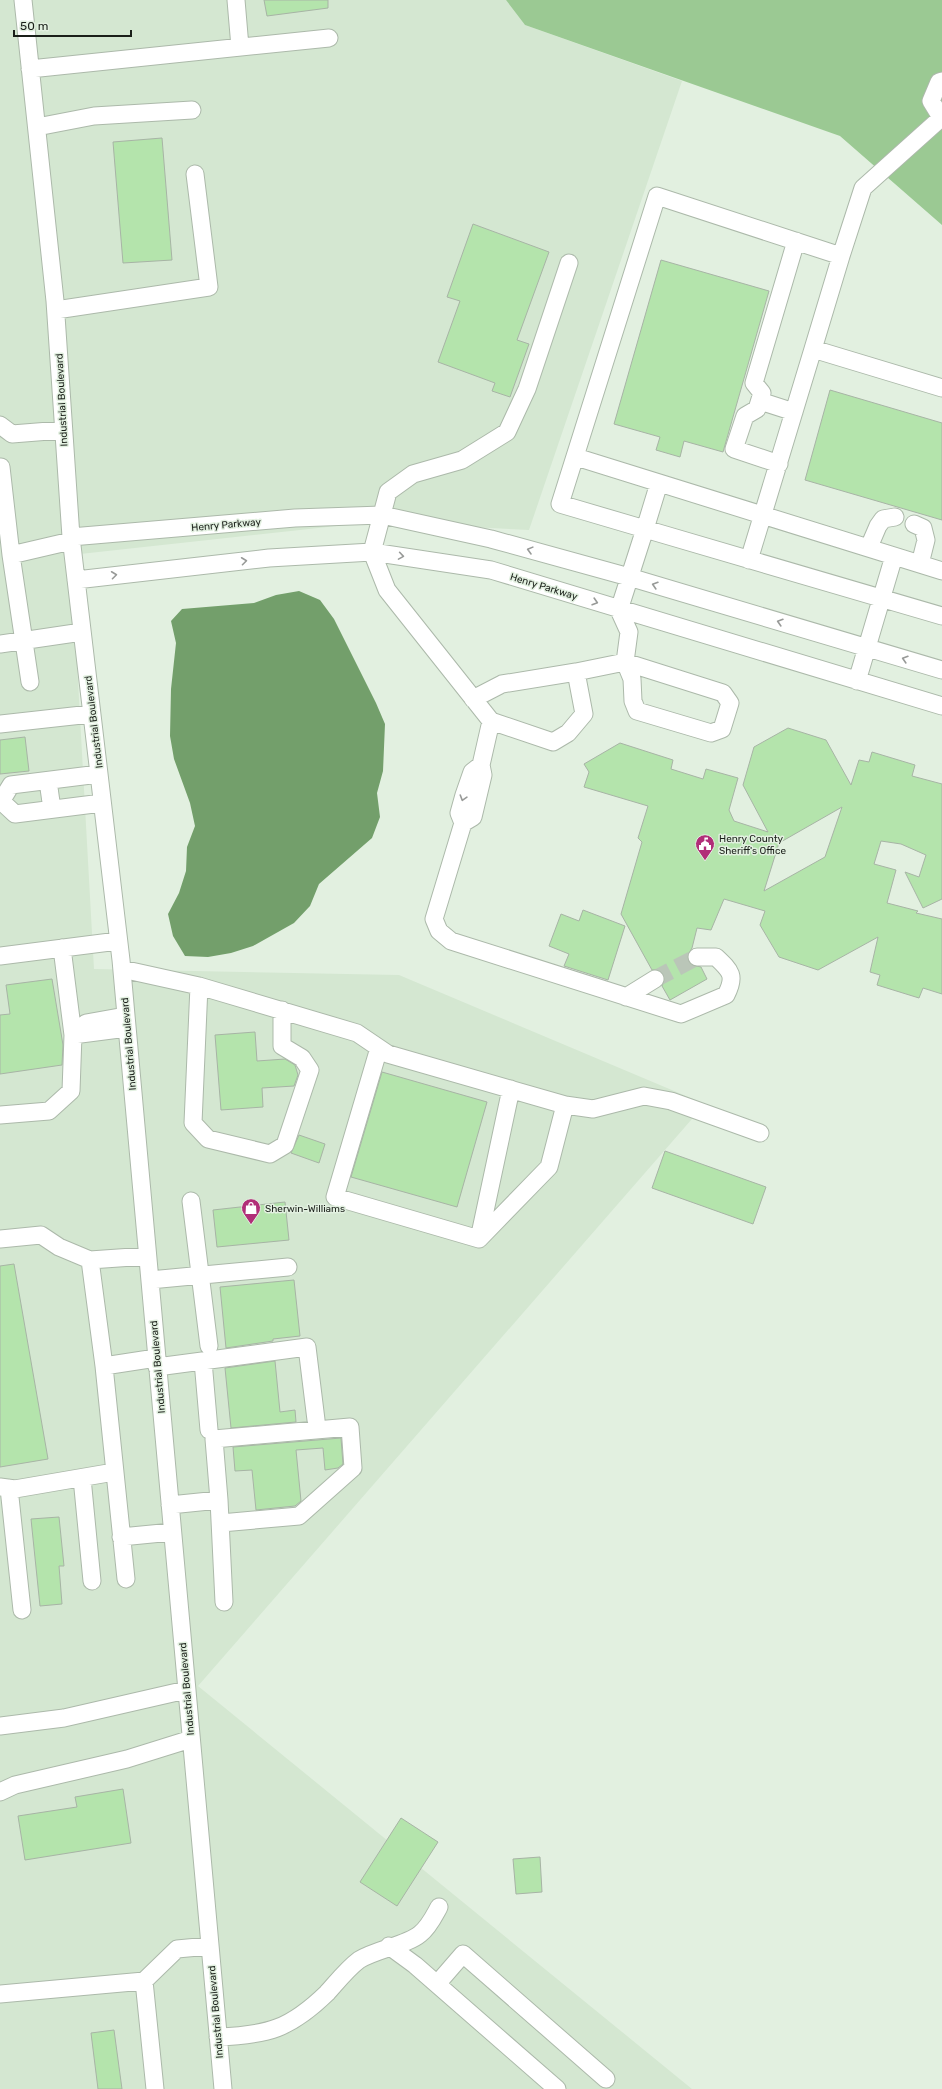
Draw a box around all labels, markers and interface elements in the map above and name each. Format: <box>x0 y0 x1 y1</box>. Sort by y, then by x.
scale bar <box>14 12 131 38</box>
text: 50 m <box>20 19 48 33</box>
street label: Industrial Boulevard <box>54 353 70 447</box>
street label: Henry Parkway <box>191 516 262 534</box>
one-way arrow <box>527 546 534 555</box>
one-way arrow <box>398 551 404 560</box>
one-way arrow <box>241 556 247 565</box>
one-way arrow <box>111 571 117 580</box>
street label: Henry Parkway <box>509 571 579 603</box>
one-way arrow <box>652 581 659 590</box>
one-way arrow <box>591 597 598 606</box>
one-way arrow <box>777 618 784 627</box>
one-way arrow <box>901 655 908 664</box>
street label: Industrial Boulevard <box>82 675 106 769</box>
one-way arrow <box>459 794 468 801</box>
public building icon: Henry County Sheriff's Office <box>694 833 716 861</box>
place label: Henry County Sheriff's Office <box>719 833 786 857</box>
street label: Industrial Boulevard <box>119 997 139 1091</box>
shop icon: Sherwin-Williams <box>240 1197 262 1225</box>
place label: Sherwin-Williams <box>265 1203 345 1215</box>
street label: Industrial Boulevard <box>148 1320 168 1414</box>
street label: Industrial Boulevard <box>177 1642 197 1736</box>
street label: Industrial Boulevard <box>206 1965 226 2059</box>

